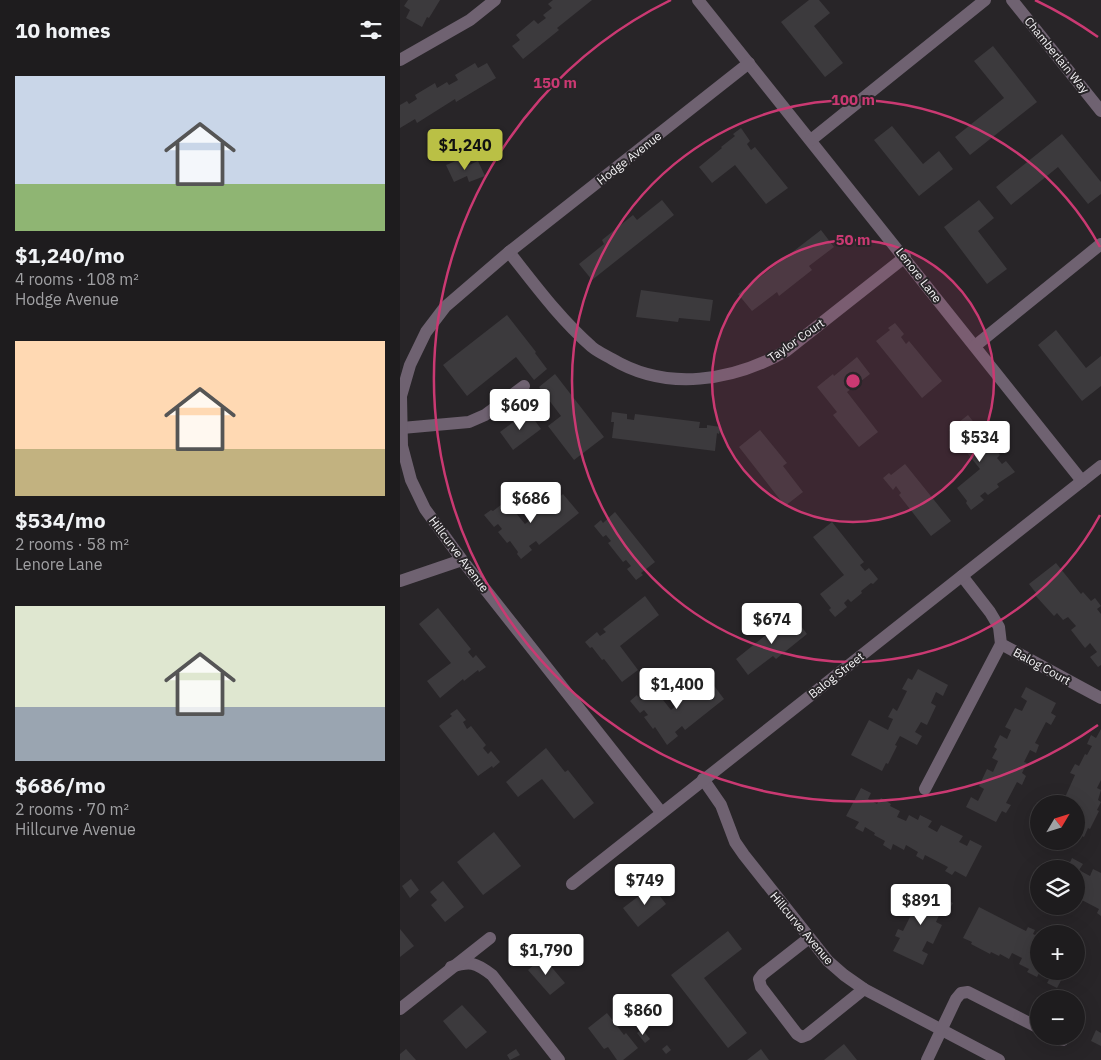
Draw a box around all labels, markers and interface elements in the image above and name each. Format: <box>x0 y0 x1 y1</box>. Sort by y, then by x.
street label: Chamberlain Way <box>1021 14 1093 96</box>
text: 10 homes <box>15 16 111 44</box>
icon: filters <box>357 16 385 44</box>
text: 150 m <box>533 73 577 92</box>
text: 100 m <box>831 90 875 109</box>
icon: home <box>155 109 245 199</box>
pin: $1,240 <box>424 128 506 171</box>
street label: Hodge Avenue <box>594 128 665 188</box>
text: $1,240 <box>439 135 491 155</box>
text: 50 m <box>836 230 870 249</box>
text: $1,240/mo <box>15 241 125 269</box>
street label: Lenore Lane <box>893 245 945 306</box>
text: 4 rooms · 108 m² <box>15 269 139 289</box>
text: Hodge Avenue <box>15 289 119 309</box>
street label: Taylor Court <box>765 315 827 365</box>
centre of rings <box>844 372 862 390</box>
icon: home <box>155 374 245 464</box>
pin: $609 <box>490 388 550 431</box>
text: $609 <box>501 395 539 415</box>
pin: $534 <box>950 420 1010 463</box>
text: $534 <box>961 427 999 447</box>
pin: $686 <box>501 482 561 524</box>
text: $686 <box>512 488 550 508</box>
text: $534/mo <box>15 506 106 534</box>
street label: Hillcurve Avenue <box>426 513 493 595</box>
text: 2 rooms · 58 m² <box>15 534 129 554</box>
text: Lenore Lane <box>15 554 102 574</box>
pin: $674 <box>742 602 802 645</box>
text: $674 <box>753 609 791 629</box>
icon: home <box>155 639 245 729</box>
street label: Balog Court <box>1011 644 1073 688</box>
street label: Balog Street <box>805 649 867 701</box>
pin: $1,400 <box>636 668 718 710</box>
text: $1,400 <box>651 674 703 694</box>
text: $686/mo <box>15 771 106 799</box>
north arrow <box>1030 795 1085 850</box>
map controls <box>1030 795 1085 1045</box>
text: 2 rooms · 70 m² <box>15 799 129 819</box>
text: Hillcurve Avenue <box>15 819 136 839</box>
button: layers <box>1030 860 1085 915</box>
pin: $749 <box>615 864 675 906</box>
text: $749 <box>626 870 664 890</box>
pin: $891 <box>891 884 951 926</box>
street label: Hillcurve Avenue <box>767 888 837 968</box>
text: $891 <box>902 890 940 910</box>
button: + <box>1030 925 1085 980</box>
pin: $1,790 <box>505 934 587 976</box>
text: $1,790 <box>520 940 572 960</box>
button: − <box>1030 990 1085 1045</box>
pin: $860 <box>613 994 673 1036</box>
text: $860 <box>624 1000 662 1020</box>

